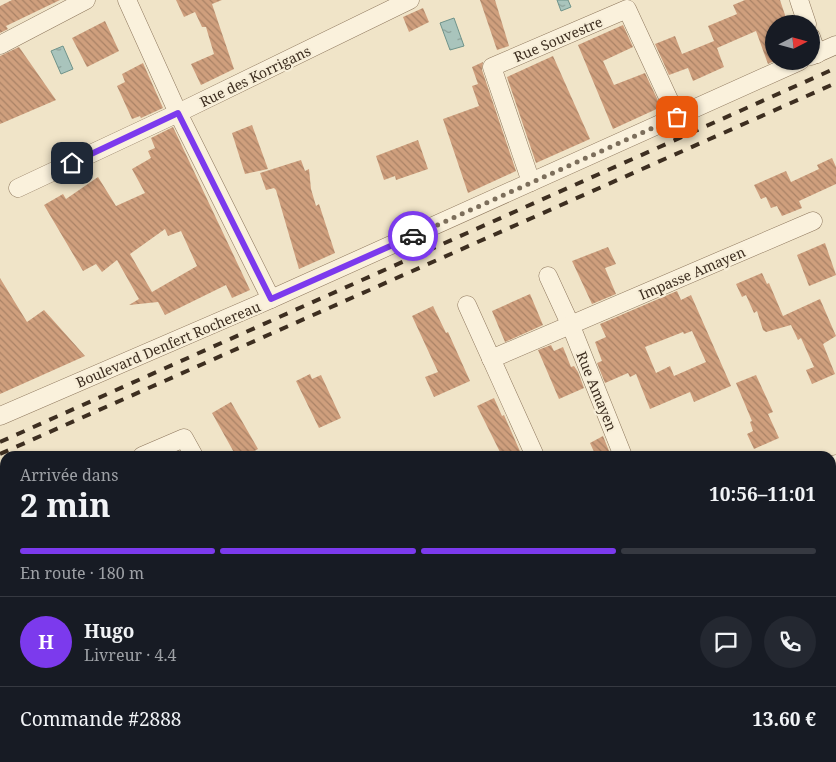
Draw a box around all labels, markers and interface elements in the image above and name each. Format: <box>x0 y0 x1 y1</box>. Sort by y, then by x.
street label: Rue Souvestre <box>511 12 605 66</box>
north arrow <box>765 15 820 70</box>
map controls <box>765 15 820 70</box>
street label: Rue des Korrigans <box>196 41 314 111</box>
pin <box>656 96 698 138</box>
icon: bag <box>663 103 691 131</box>
pin <box>51 142 93 184</box>
icon: home <box>58 149 86 177</box>
courier <box>388 211 438 261</box>
icon: car <box>399 222 427 250</box>
street label: Impasse Amayen <box>636 242 748 304</box>
street label: Boulevard Denfert Rochereau <box>73 296 263 392</box>
street label: Rue Amayen <box>572 348 622 434</box>
text: Arrivée dans <box>20 464 118 486</box>
text: 10:56–11:01 <box>709 481 816 507</box>
text: 2 min <box>20 483 111 526</box>
text: En route · 180 m <box>20 562 144 584</box>
button: chat <box>700 616 752 668</box>
button: phone <box>764 616 816 668</box>
text: Hugo <box>84 618 135 644</box>
text: H <box>38 629 54 655</box>
text: Livreur · 4.4 <box>84 644 176 666</box>
text: Commande #2888 <box>20 706 181 732</box>
text: 13.60 € <box>752 706 816 732</box>

